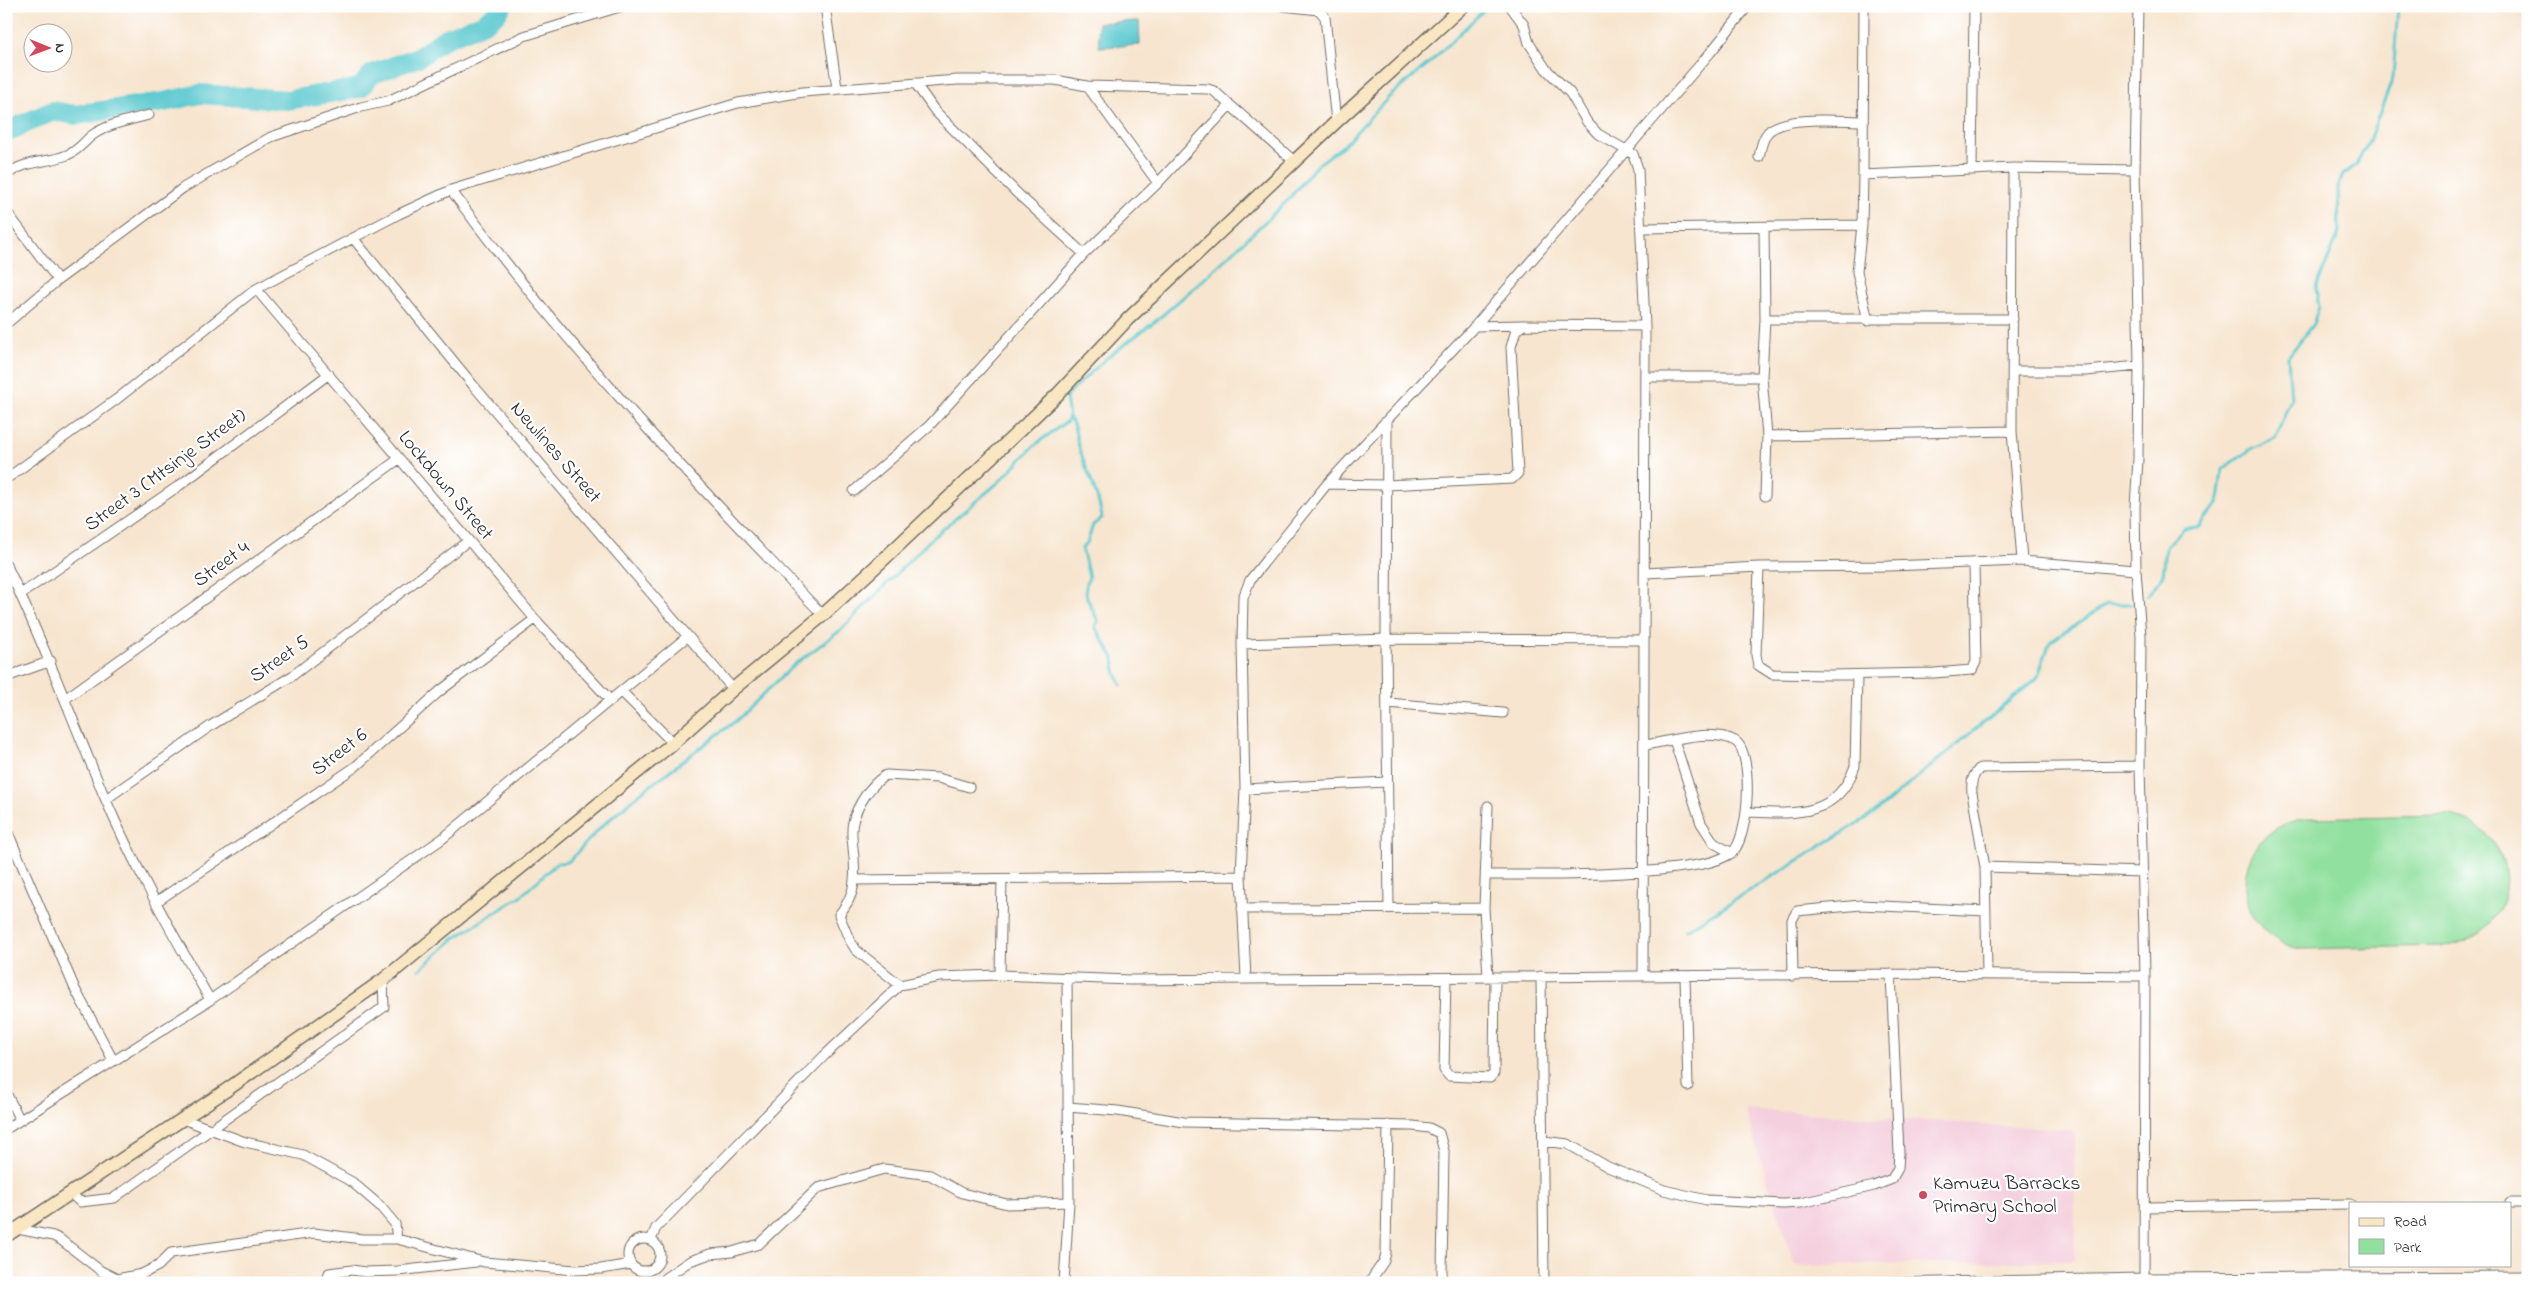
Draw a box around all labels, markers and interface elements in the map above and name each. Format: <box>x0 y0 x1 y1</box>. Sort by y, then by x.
north arrow <box>22 22 72 72</box>
text: N <box>49 43 70 53</box>
street label: Newlines Street <box>503 396 608 510</box>
street label: Street 3 (Mtsinje Street) <box>79 402 253 540</box>
street label: Lockdown Street <box>390 425 500 547</box>
street label: Street 4 <box>188 535 256 595</box>
street label: Street 5 <box>244 629 316 691</box>
street label: Street 6 <box>306 722 374 784</box>
place label: Kamuzu Barracks Primary School <box>1933 1170 2080 1222</box>
marker: Kamuzu Barracks Primary School <box>1917 1189 1929 1201</box>
legend <box>2349 1202 2512 1266</box>
text: Road <box>2394 1211 2427 1233</box>
text: Park <box>2394 1237 2422 1259</box>

